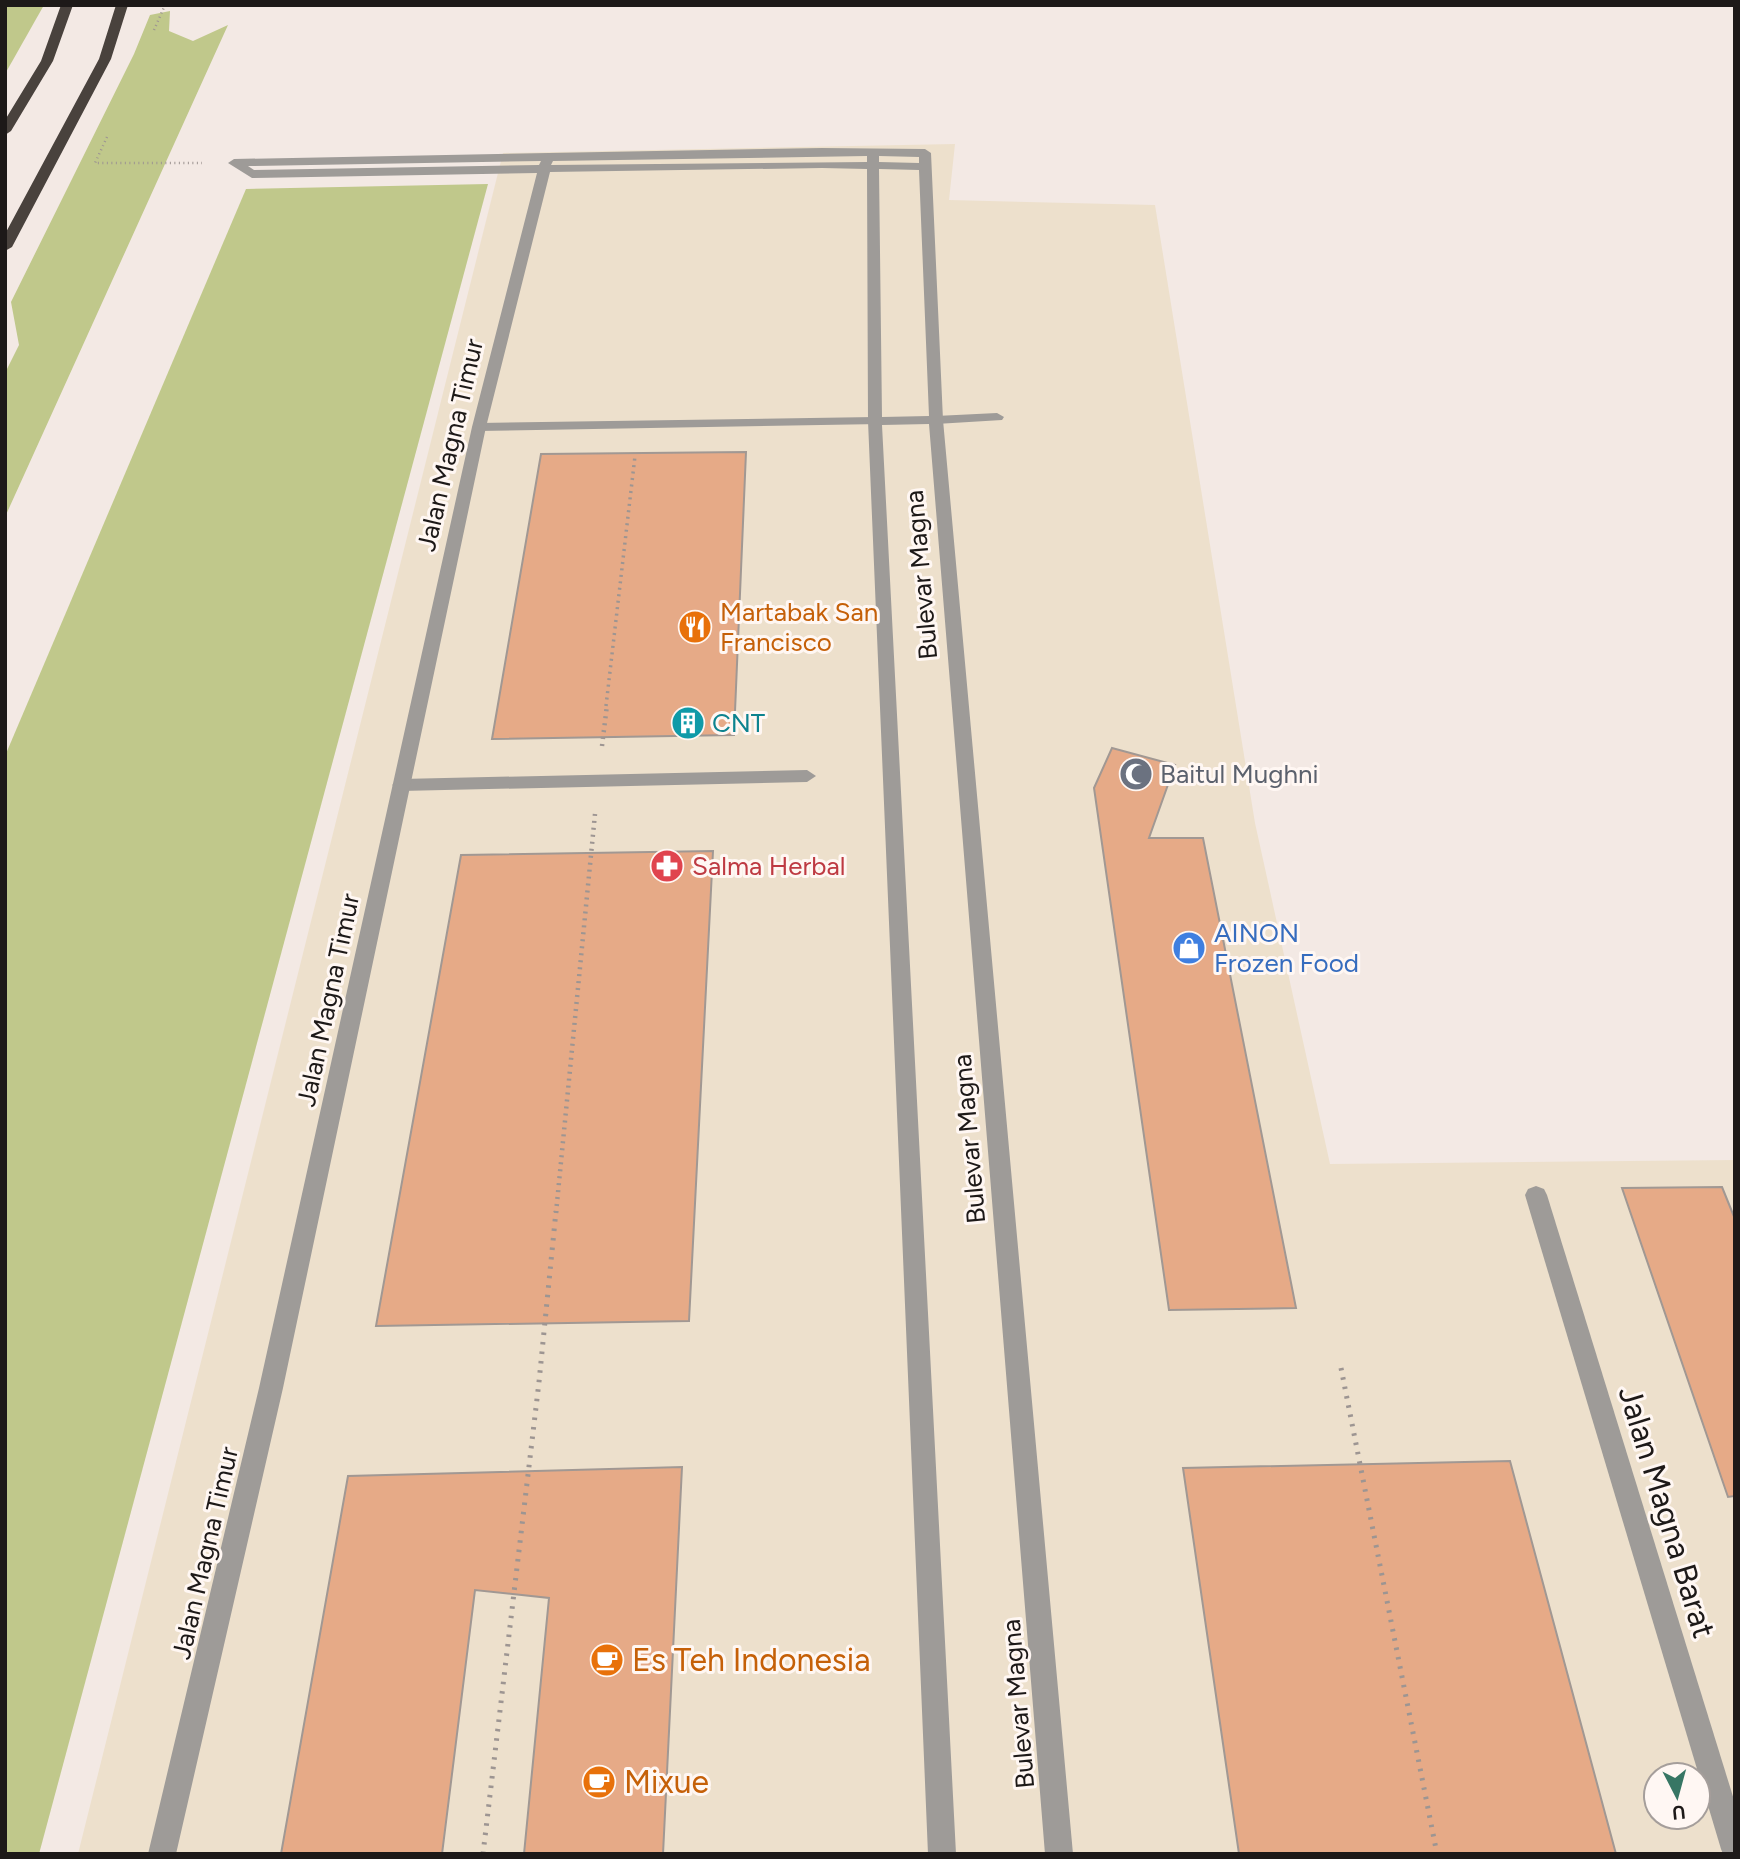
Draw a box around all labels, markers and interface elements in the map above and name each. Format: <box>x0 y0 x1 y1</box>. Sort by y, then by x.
street label: Jalan Magna Timur <box>410 335 490 554</box>
street label: Bulevar Magna <box>898 489 944 661</box>
place label: Martabak San Francisco <box>720 596 878 658</box>
restaurant icon: Martabak San Francisco <box>676 608 714 646</box>
building icon: CNT <box>669 704 707 742</box>
place label: CNT <box>712 707 766 739</box>
mosque icon: Baitul Mughni <box>1117 755 1155 793</box>
place label: Baitul Mughni <box>1160 758 1318 790</box>
pharmacy icon: Salma Herbal <box>648 847 686 885</box>
place label: Salma Herbal <box>692 850 845 882</box>
street label: Jalan Magna Timur <box>290 890 366 1109</box>
place label: AINON Frozen Food <box>1214 917 1359 979</box>
shop icon: AINON Frozen Food <box>1170 929 1208 967</box>
street label: Bulevar Magna <box>946 1053 992 1225</box>
street label: Jalan Magna Barat <box>1611 1382 1723 1642</box>
street label: Jalan Magna Timur <box>165 1443 245 1662</box>
street label: Bulevar Magna <box>995 1618 1041 1790</box>
cafe icon: Es Teh Indonesia <box>588 1641 626 1679</box>
place label: Es Teh Indonesia <box>632 1641 871 1679</box>
north arrow <box>1642 1761 1712 1831</box>
cafe icon: Mixue <box>580 1763 618 1801</box>
place label: Mixue <box>624 1763 709 1801</box>
text: U <box>1671 1800 1687 1825</box>

